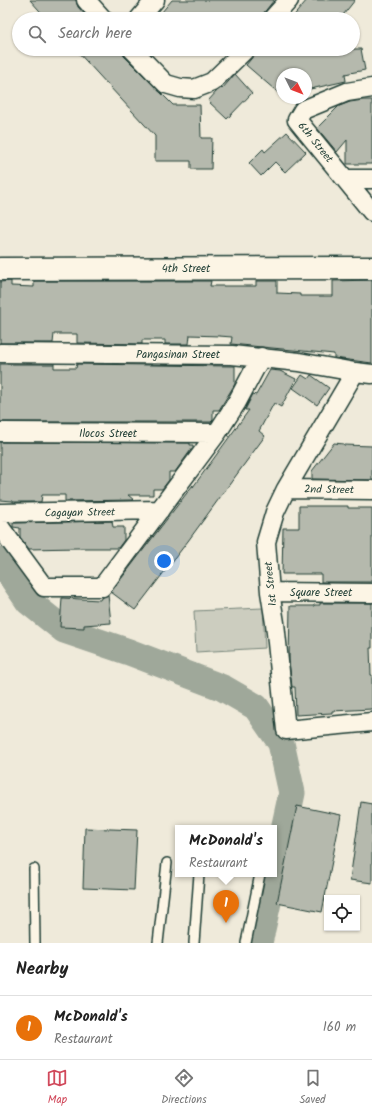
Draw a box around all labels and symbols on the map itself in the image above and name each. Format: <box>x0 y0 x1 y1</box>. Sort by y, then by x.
north arrow <box>276 68 312 104</box>
street label: 6th Street <box>293 118 338 168</box>
street label: 4th Street <box>162 260 211 278</box>
street label: Pangasinan Street <box>136 346 221 364</box>
street label: Ilocos Street <box>79 425 138 443</box>
street label: 2nd Street <box>304 481 355 499</box>
street label: Cagayan Street <box>45 503 116 523</box>
your location <box>154 551 174 571</box>
street label: 1st Street <box>260 560 282 607</box>
street label: Square Street <box>290 584 353 602</box>
pin: 1 <box>213 890 239 923</box>

